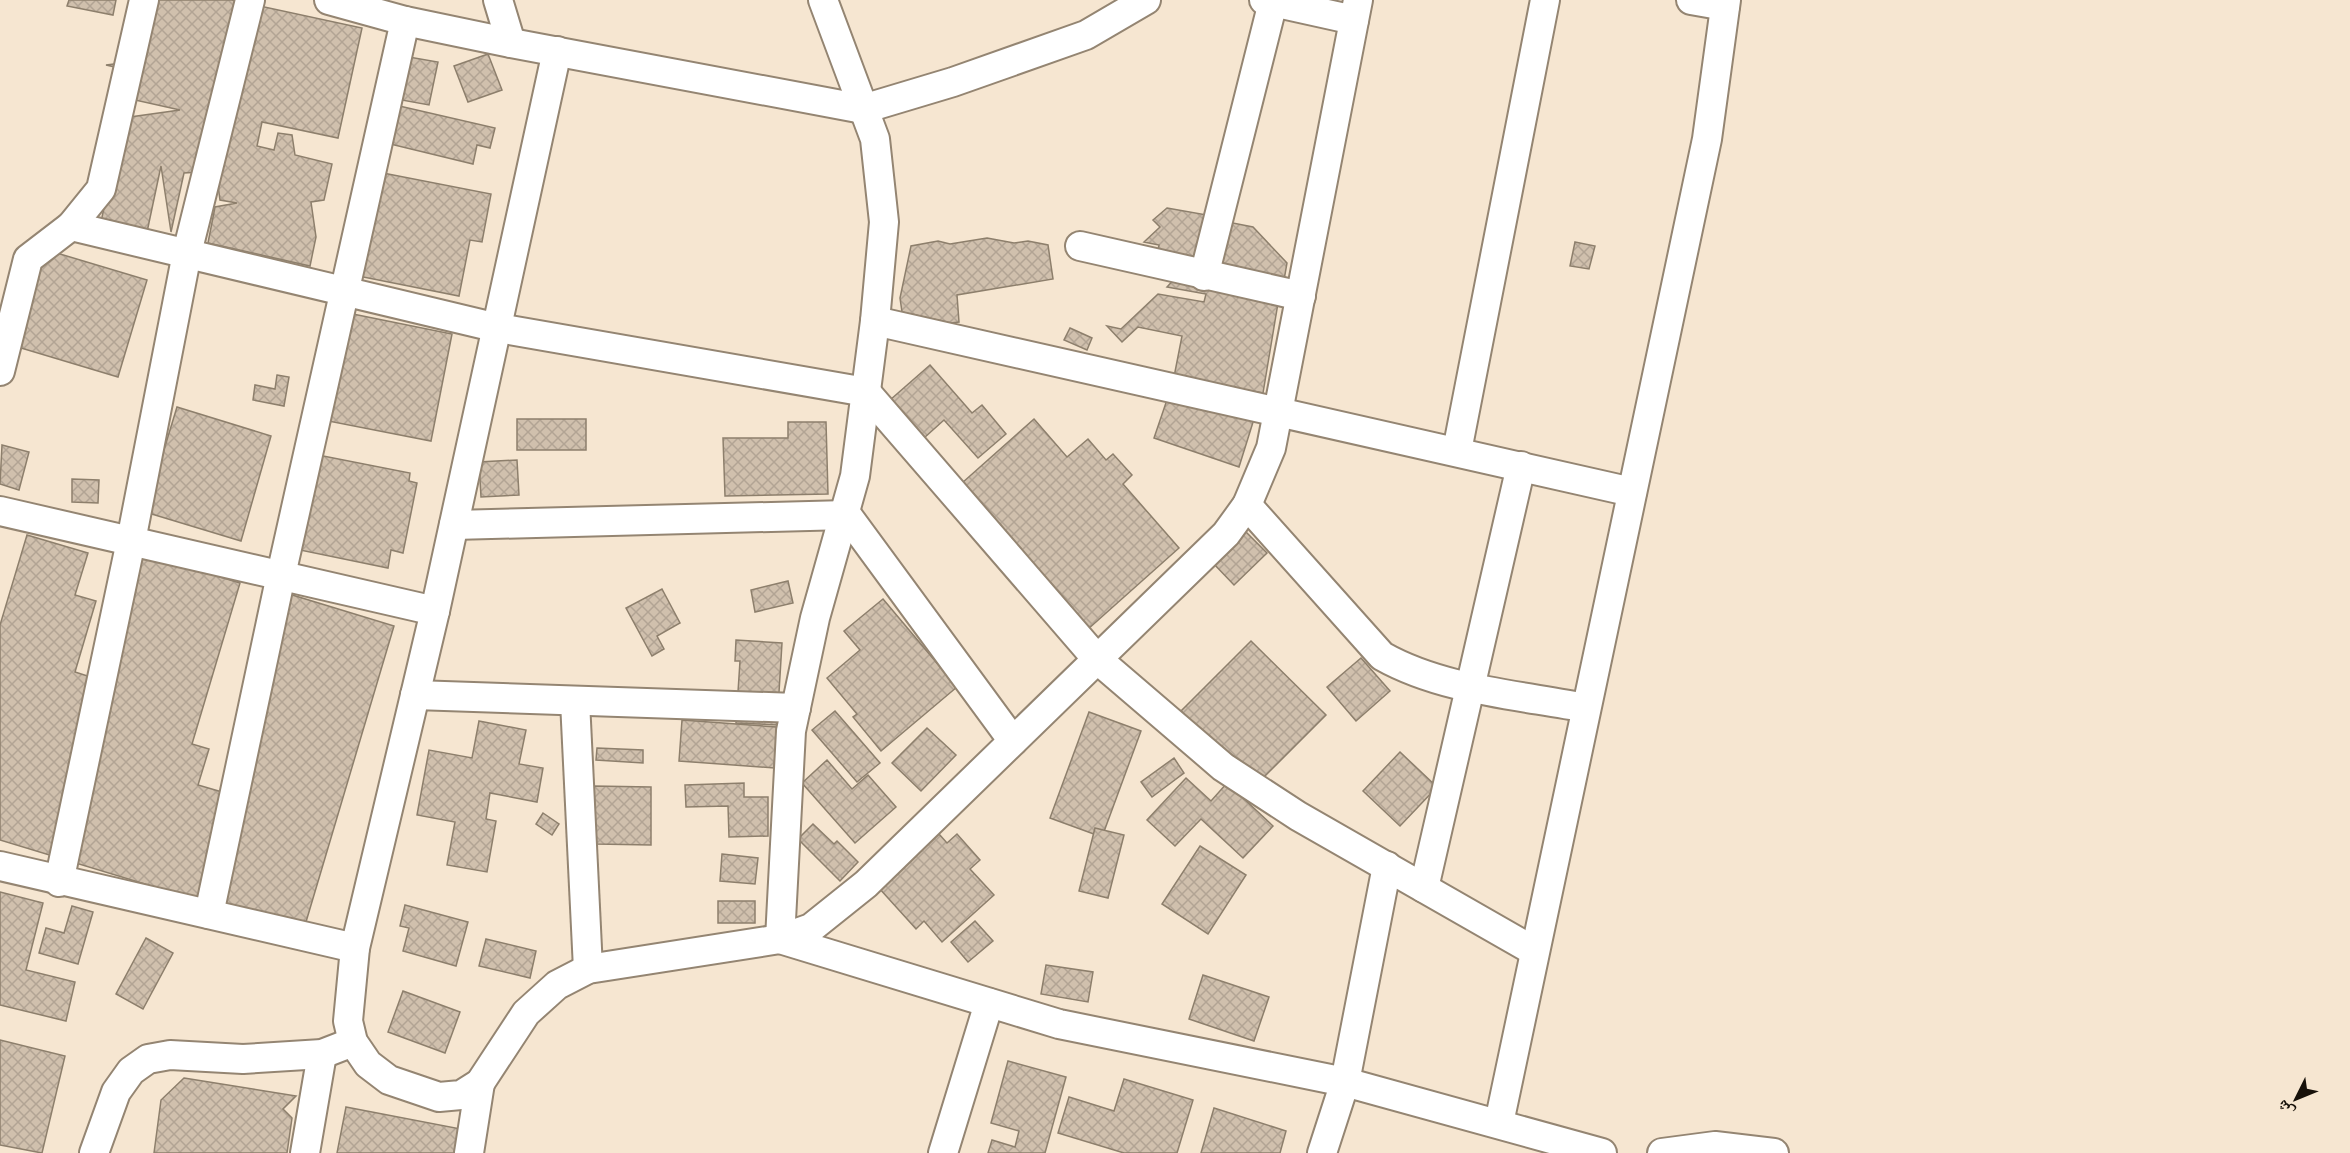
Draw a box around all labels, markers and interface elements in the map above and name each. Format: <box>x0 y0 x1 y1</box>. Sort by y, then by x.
north arrow <box>2266 1069 2326 1129</box>
text: ش <box>2271 1096 2299 1123</box>

